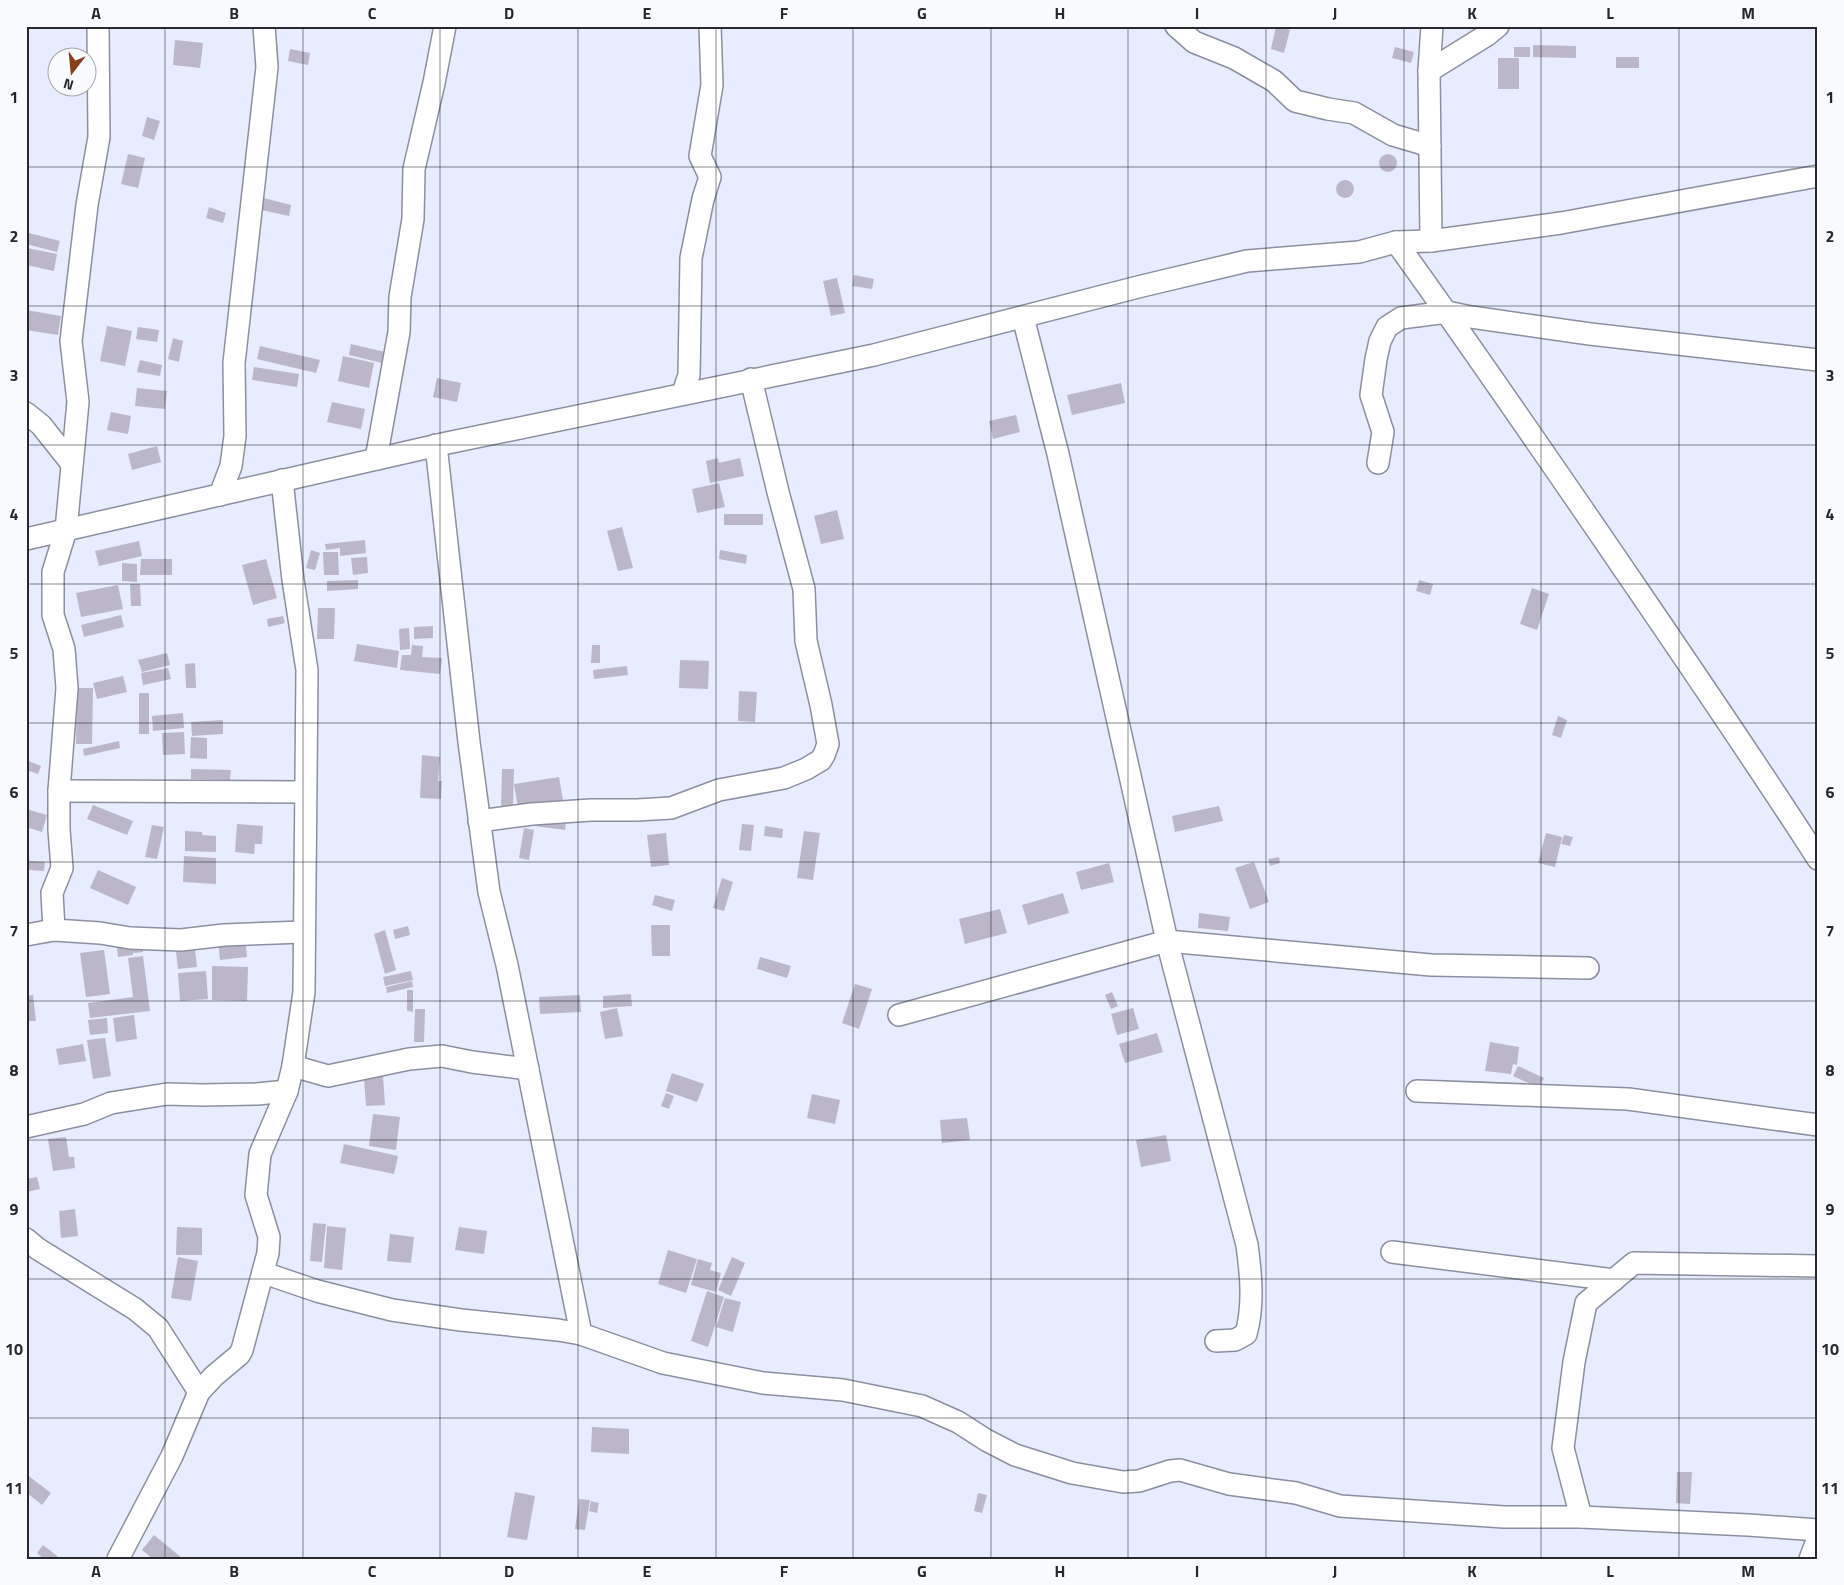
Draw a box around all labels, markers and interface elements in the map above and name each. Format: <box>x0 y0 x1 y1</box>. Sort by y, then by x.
text: A <box>91 1 101 25</box>
text: B <box>229 1 239 25</box>
text: C <box>368 1 377 25</box>
text: D <box>504 1 514 25</box>
text: E <box>643 1 652 25</box>
text: F <box>780 1 789 25</box>
text: G <box>917 1 927 25</box>
text: H <box>1055 1 1065 25</box>
text: I <box>1195 1 1199 25</box>
text: J <box>1333 1 1337 25</box>
text: K <box>1467 1 1477 25</box>
text: L <box>1606 1 1614 25</box>
text: M <box>1741 1 1755 25</box>
north arrow <box>48 48 98 98</box>
text: N <box>61 74 76 96</box>
text: 1 <box>10 85 18 109</box>
text: 1 <box>1826 85 1834 109</box>
text: 2 <box>10 224 18 248</box>
text: 2 <box>1826 224 1834 248</box>
text: 3 <box>10 363 18 387</box>
text: 3 <box>1826 363 1834 387</box>
text: 4 <box>10 502 19 526</box>
text: 4 <box>1826 502 1835 526</box>
text: 5 <box>10 641 19 665</box>
text: 5 <box>1826 641 1835 665</box>
text: 6 <box>10 780 19 804</box>
text: 6 <box>1826 780 1835 804</box>
text: 7 <box>10 919 18 943</box>
text: 7 <box>1826 919 1834 943</box>
text: 8 <box>10 1058 19 1082</box>
text: 8 <box>1826 1058 1835 1082</box>
text: 9 <box>10 1197 19 1221</box>
text: 9 <box>1826 1197 1835 1221</box>
text: 10 <box>5 1337 23 1361</box>
text: 10 <box>1821 1337 1839 1361</box>
text: 11 <box>5 1476 23 1500</box>
text: 11 <box>1821 1476 1839 1500</box>
text: A <box>91 1559 101 1583</box>
text: B <box>229 1559 239 1583</box>
text: C <box>368 1559 377 1583</box>
text: D <box>504 1559 514 1583</box>
text: E <box>643 1559 652 1583</box>
text: F <box>780 1559 789 1583</box>
text: G <box>917 1559 927 1583</box>
text: H <box>1055 1559 1065 1583</box>
text: I <box>1195 1559 1199 1583</box>
text: J <box>1333 1559 1337 1583</box>
text: K <box>1467 1559 1477 1583</box>
text: L <box>1606 1559 1614 1583</box>
text: M <box>1741 1559 1755 1583</box>

